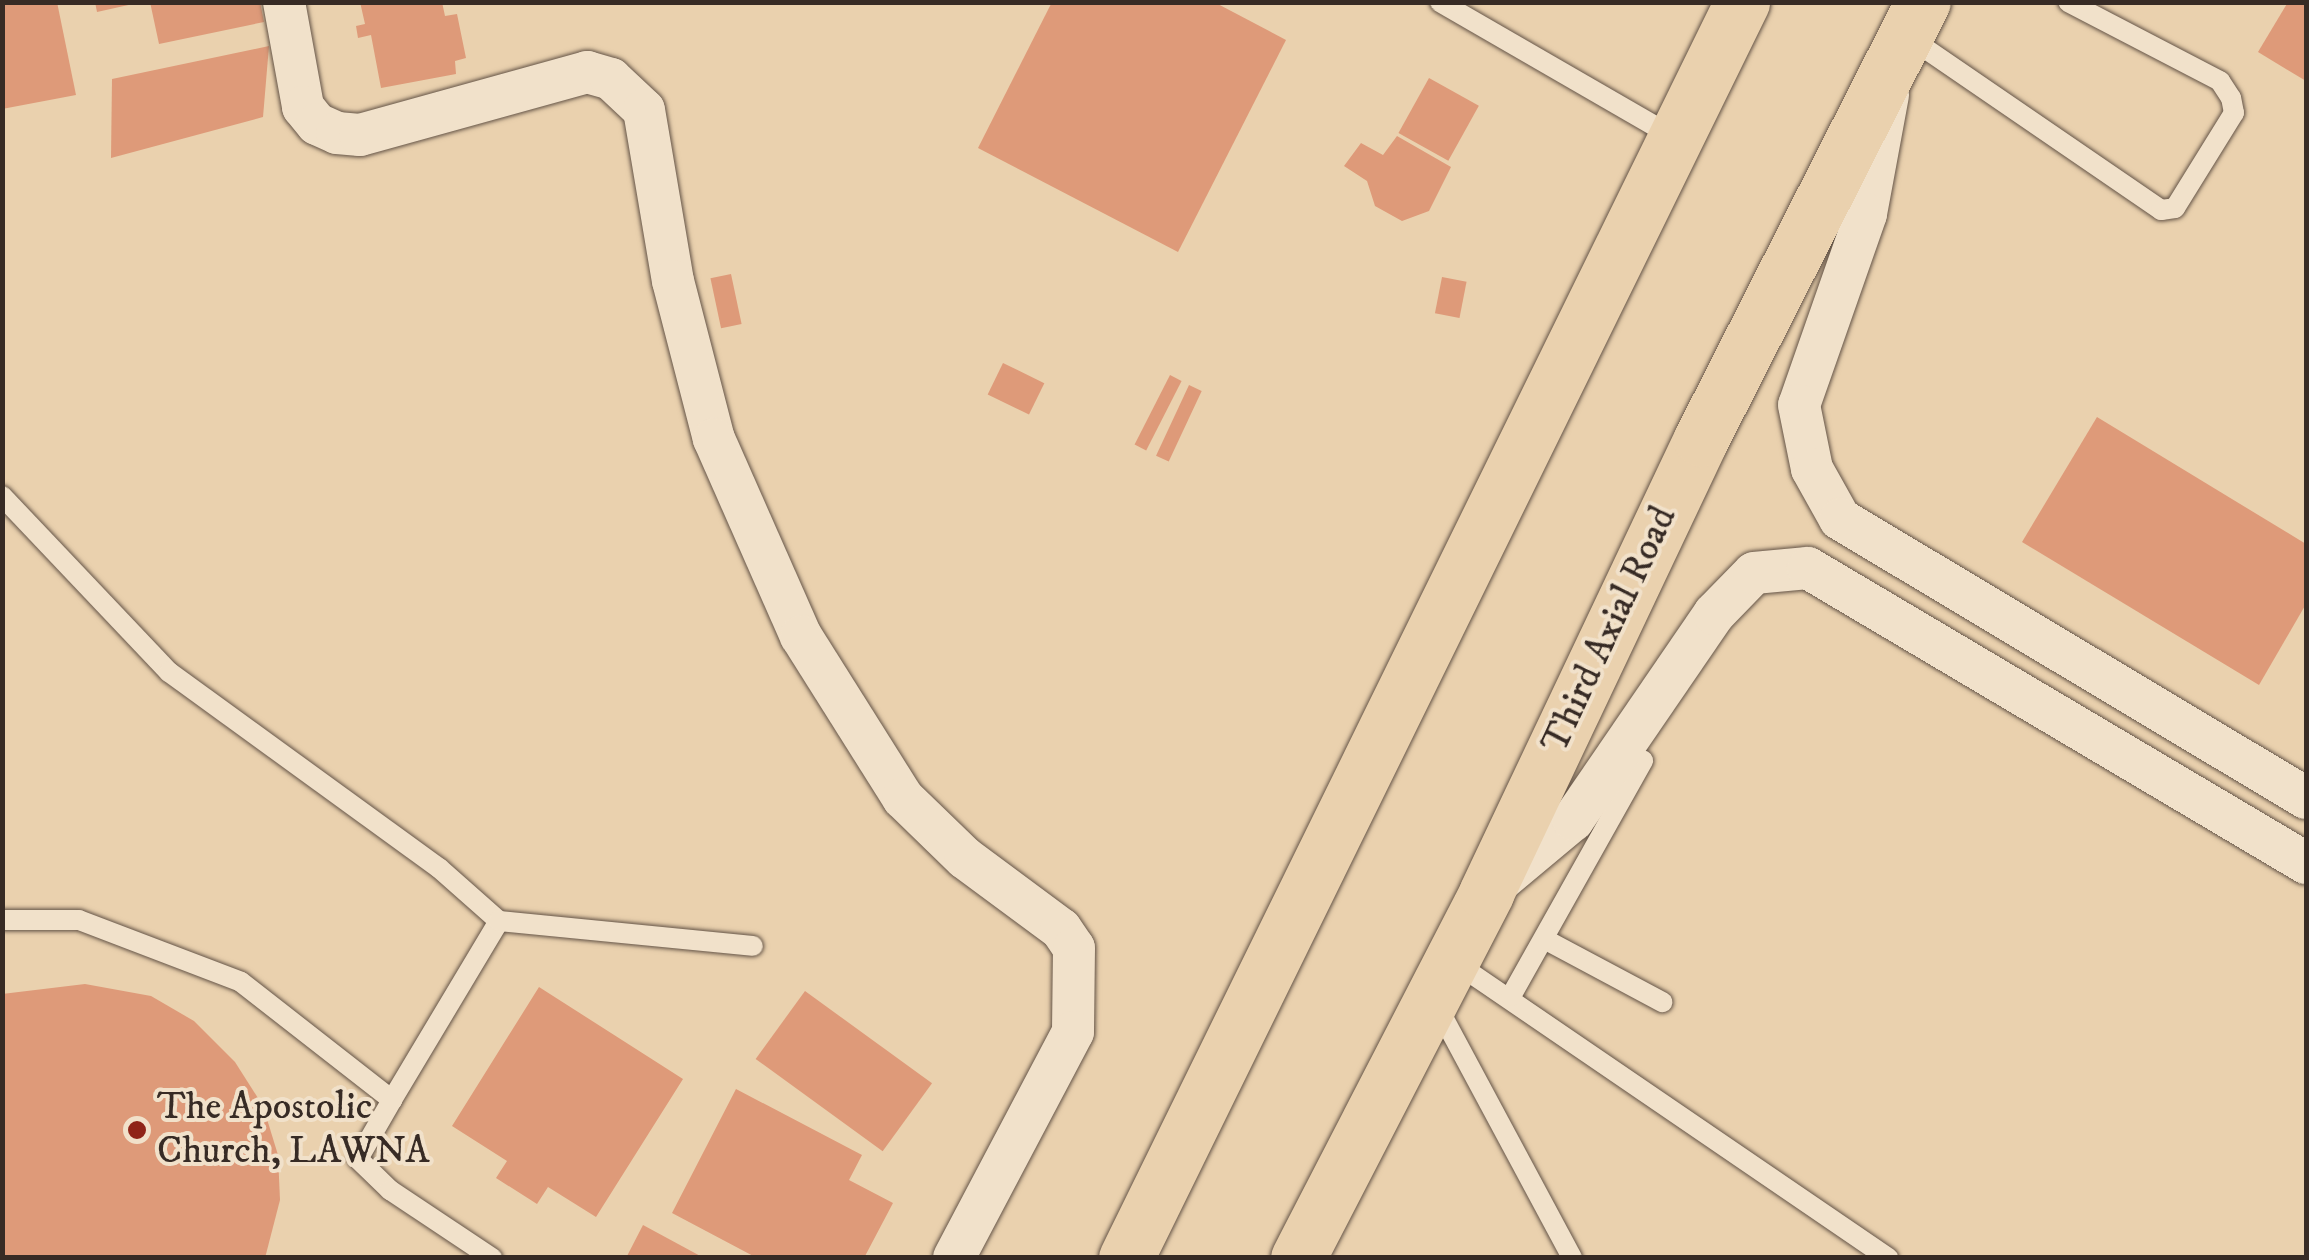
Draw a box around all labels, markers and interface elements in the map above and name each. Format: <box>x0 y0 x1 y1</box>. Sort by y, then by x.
street label: Third Axial Road <box>1533 500 1687 760</box>
place label: The Apostolic Church, LAWNA <box>157 1085 429 1174</box>
marker: The Apostolic Church, LAWNA <box>126 1119 148 1141</box>

